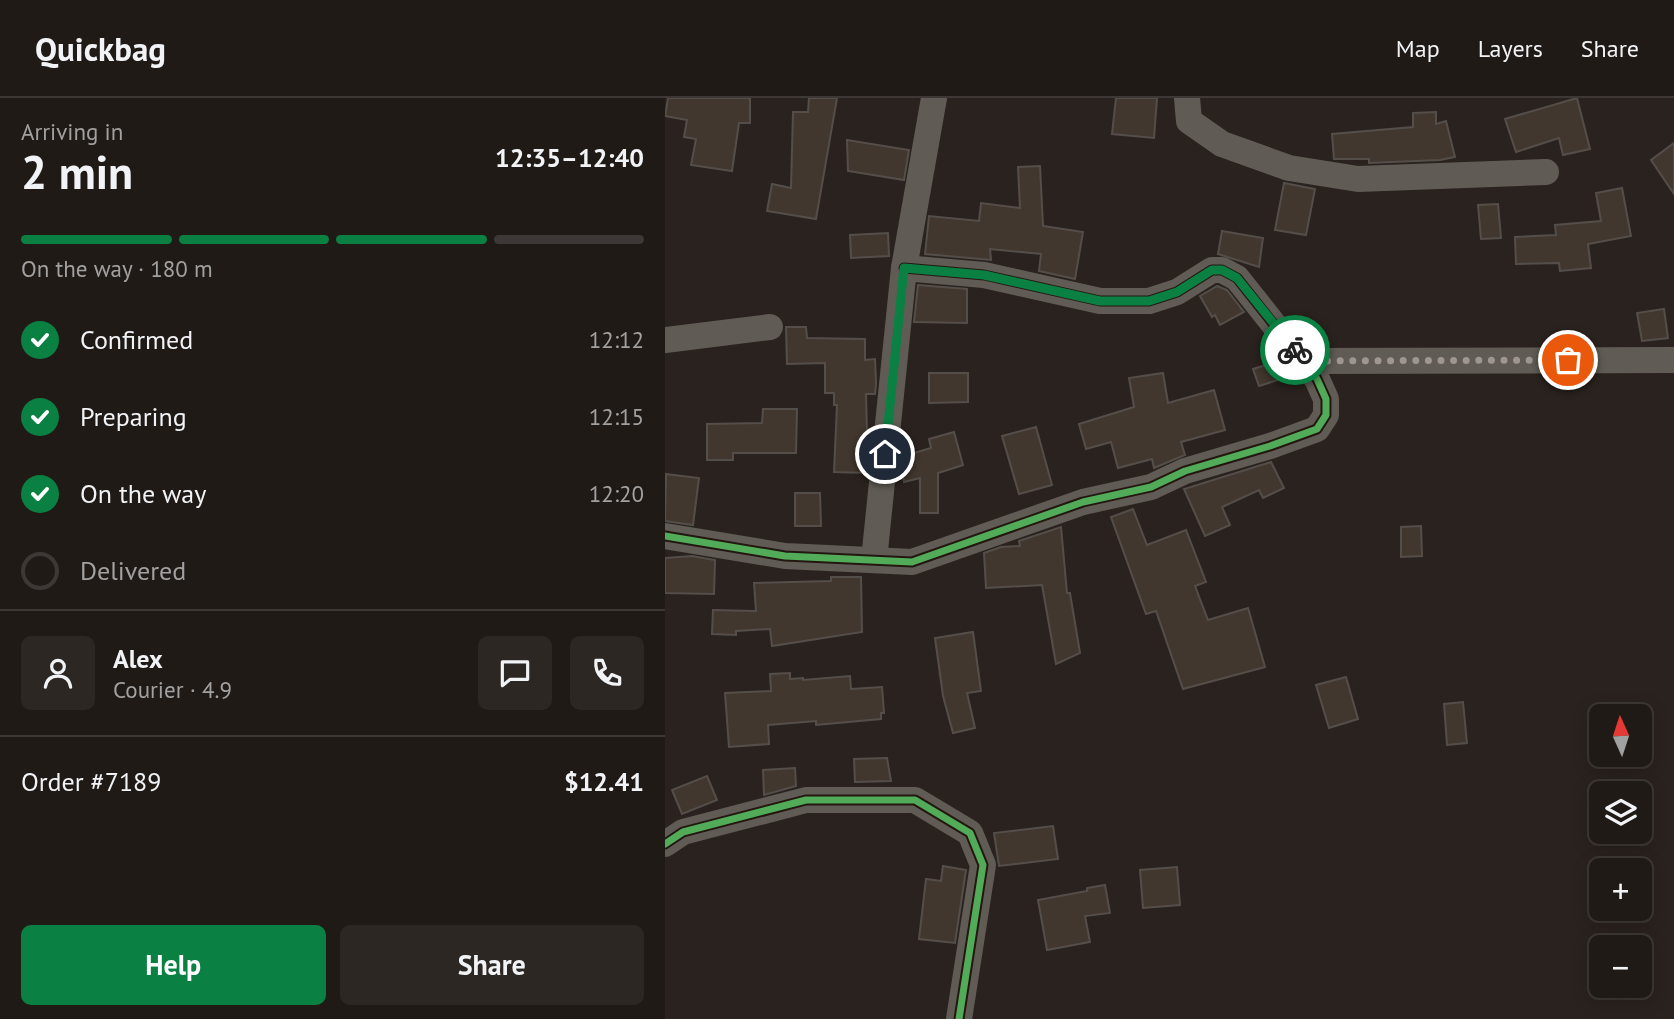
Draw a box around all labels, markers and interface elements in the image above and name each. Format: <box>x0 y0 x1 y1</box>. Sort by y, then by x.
text: Quickbag <box>35 27 166 70</box>
text: Map <box>1396 33 1440 64</box>
text: Layers <box>1478 33 1543 64</box>
text: Share <box>1581 33 1639 64</box>
text: Arriving in <box>21 117 123 146</box>
text: 12:35–12:40 <box>495 141 644 174</box>
text: 2 min <box>21 142 133 202</box>
text: On the way · 180 m <box>21 254 213 283</box>
courier <box>1260 315 1330 385</box>
icon: check <box>21 321 59 359</box>
text: Confirmed <box>80 323 193 356</box>
text: 12:12 <box>589 325 644 354</box>
pin <box>1538 330 1598 390</box>
icon: bike <box>1276 331 1314 369</box>
icon: bag <box>1549 341 1587 379</box>
icon: check <box>21 398 59 436</box>
text: Preparing <box>80 400 187 433</box>
text: 12:15 <box>589 402 644 431</box>
pin <box>855 424 915 484</box>
icon: home <box>866 435 904 473</box>
icon: check <box>21 475 59 513</box>
text: On the way <box>80 477 206 510</box>
text: 12:20 <box>589 479 644 508</box>
text: Delivered <box>80 554 186 587</box>
button: person <box>21 636 95 710</box>
button: chat <box>478 636 552 710</box>
button: phone <box>570 636 644 710</box>
text: Alex <box>113 642 163 675</box>
text: Courier · 4.9 <box>113 675 232 704</box>
north arrow <box>1589 704 1652 766</box>
map controls <box>1589 704 1652 998</box>
text: Order #7189 <box>21 765 161 798</box>
text: $12.41 <box>564 765 644 798</box>
button: layers <box>1589 781 1652 844</box>
button: + <box>1589 858 1652 921</box>
button: Help <box>21 925 326 1005</box>
button: Share <box>340 925 644 1005</box>
button: − <box>1589 935 1652 998</box>

